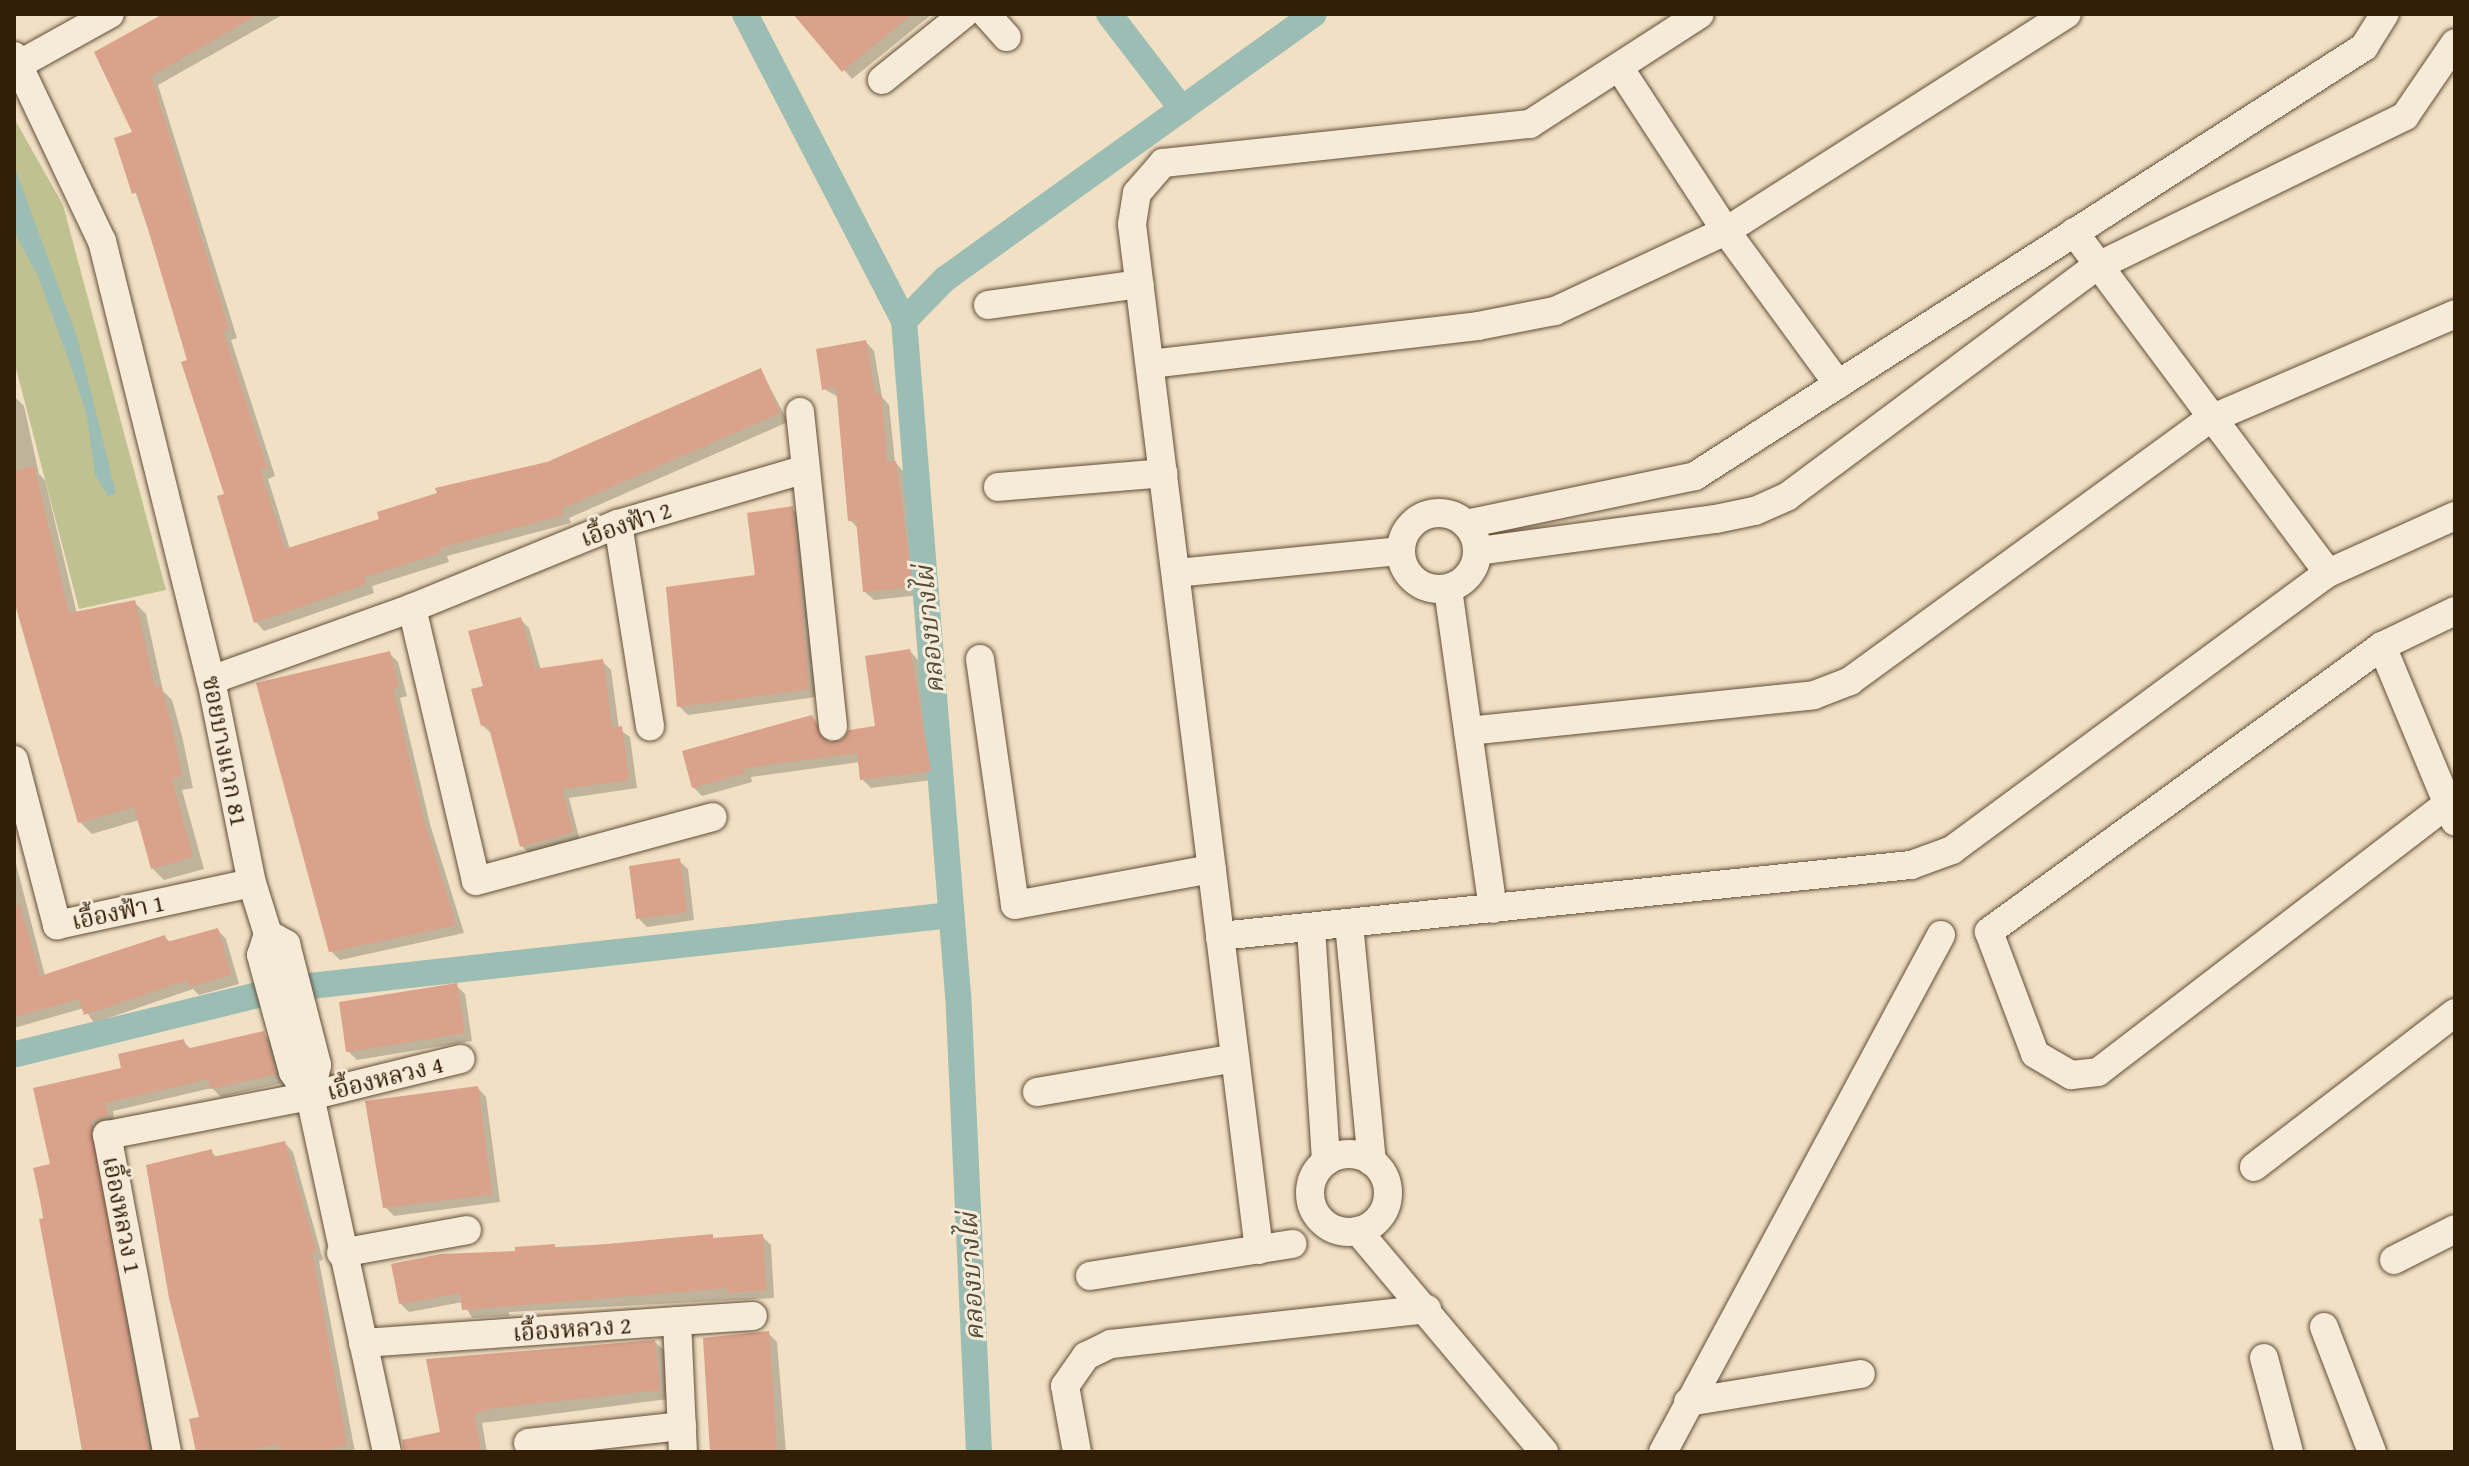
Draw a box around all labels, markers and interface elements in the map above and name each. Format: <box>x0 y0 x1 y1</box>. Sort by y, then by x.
street label: เอื้องฟ้า 2 <box>577 495 675 553</box>
water label: คลองบางไผ่ <box>908 565 950 695</box>
street label: ซอยบางแวก 81 <box>196 673 254 829</box>
street label: เอื้องฟ้า 1 <box>69 888 167 936</box>
street label: เอื้องหลวง 4 <box>324 1050 446 1106</box>
street label: เอิ้องหลวง 1 <box>97 1154 147 1276</box>
water label: คลองบางไผ่ <box>952 1212 990 1342</box>
street label: เอื้องหลวง 2 <box>512 1310 632 1348</box>

